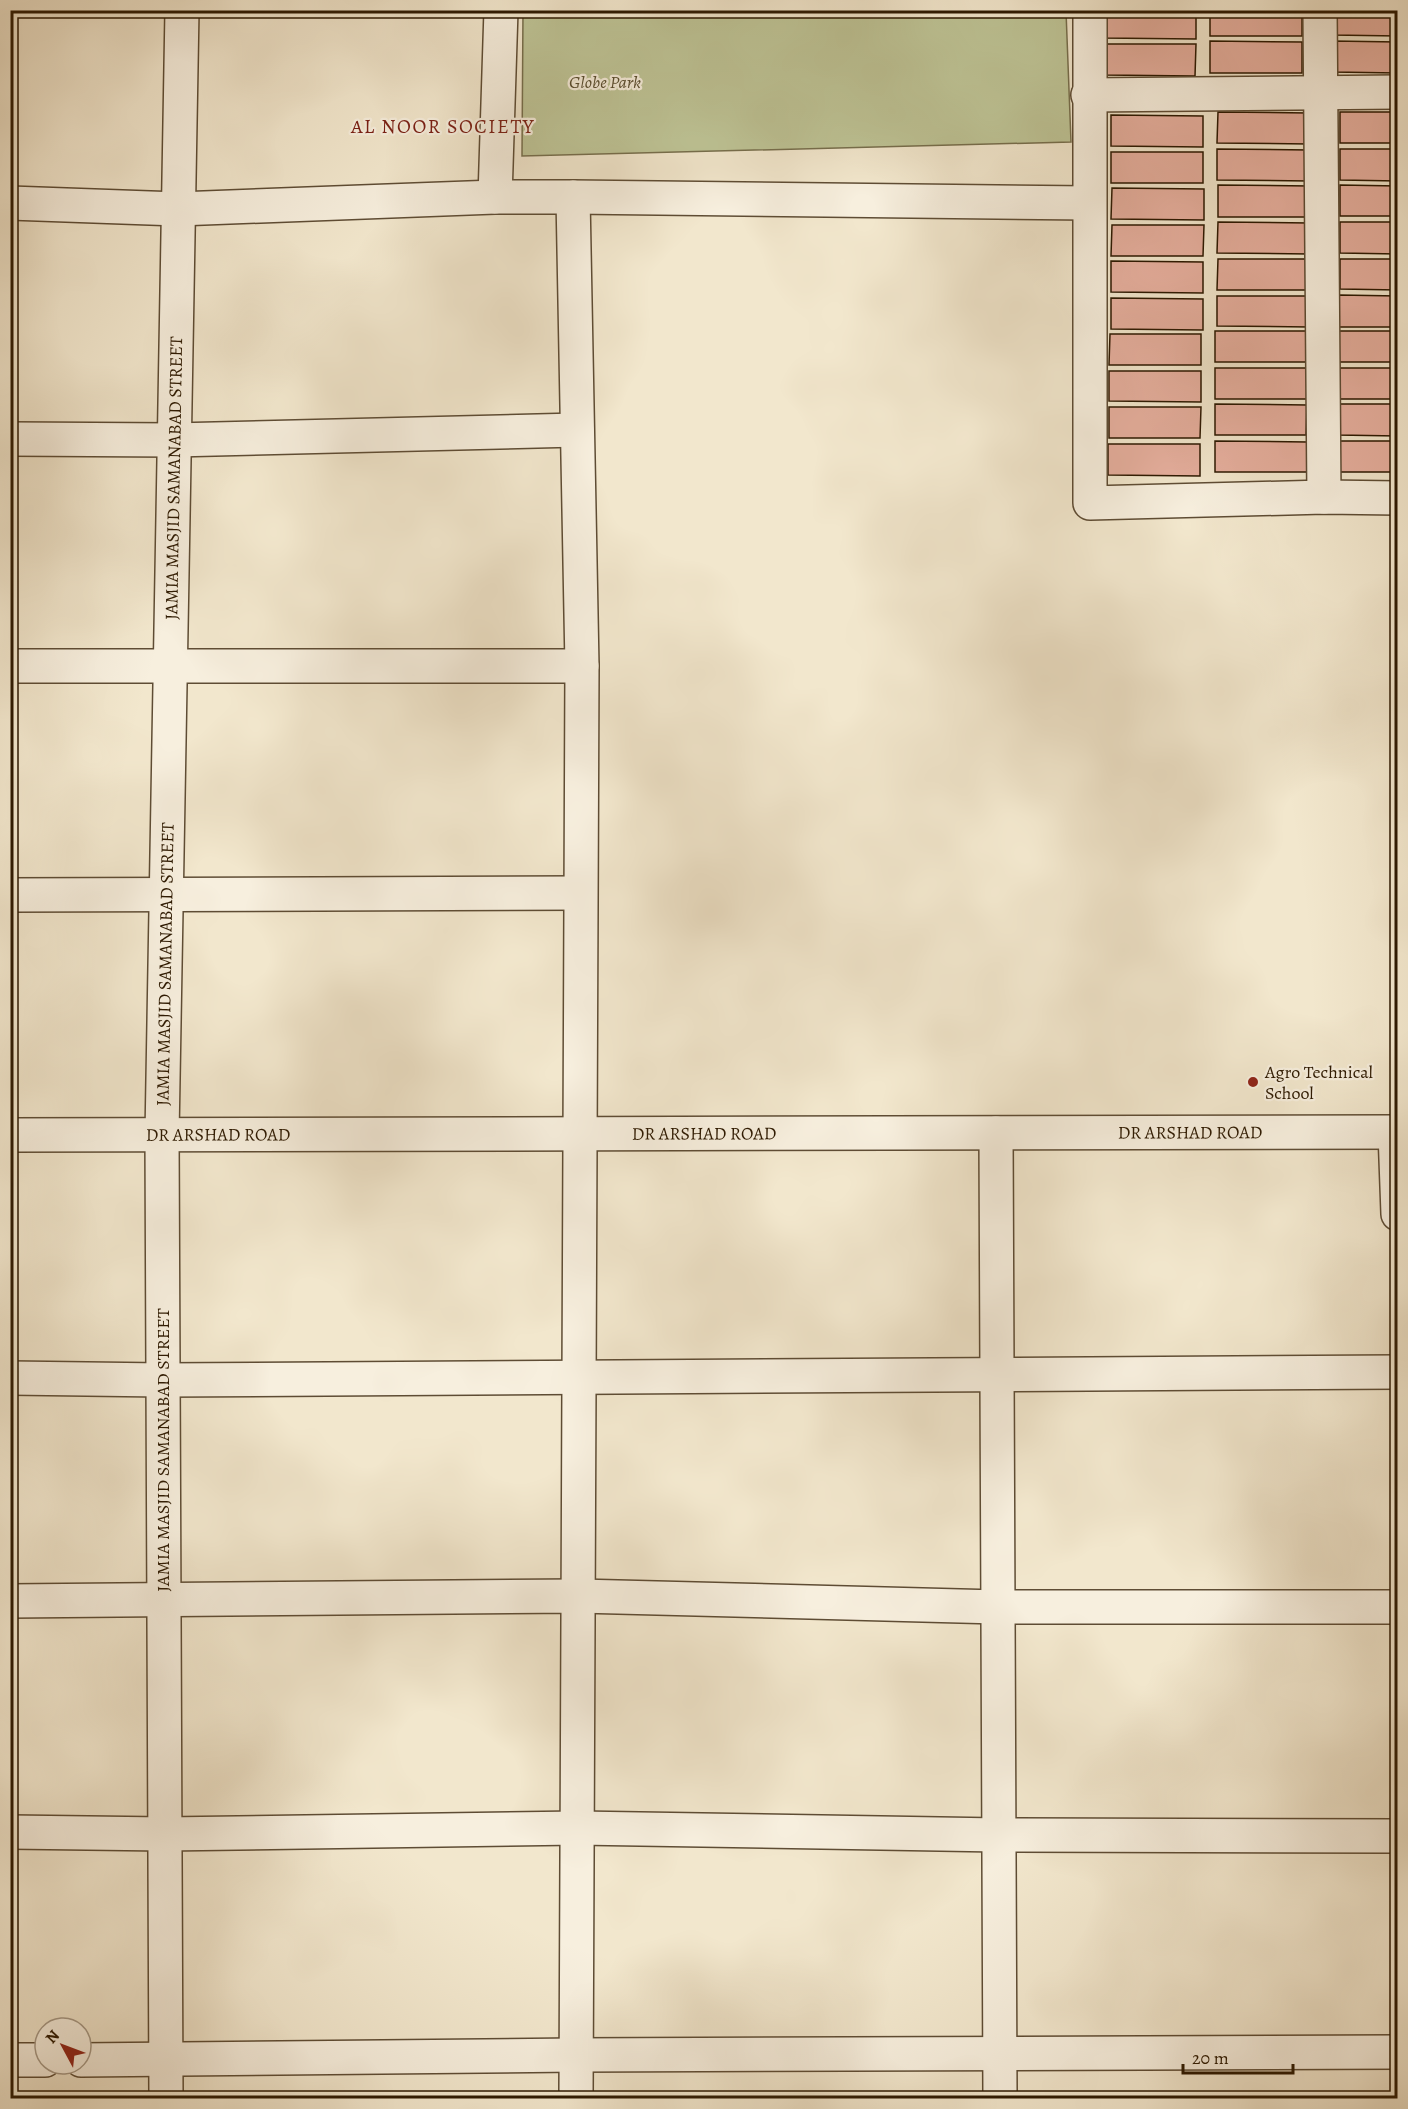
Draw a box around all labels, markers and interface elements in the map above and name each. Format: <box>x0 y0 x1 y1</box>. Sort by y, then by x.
park label: Globe Park <box>569 70 641 94</box>
district label: AL NOOR SOCIETY <box>350 113 535 140</box>
street label: JAMIA MASJID SAMANABAD STREET <box>159 336 188 620</box>
street label: JAMIA MASJID SAMANABAD STREET <box>151 822 180 1106</box>
place label: Agro Technical School <box>1264 1060 1374 1105</box>
marker: Agro Technical School <box>1246 1075 1260 1089</box>
street label: DR ARSHAD ROAD <box>1118 1120 1262 1145</box>
street label: DR ARSHAD ROAD <box>632 1121 776 1146</box>
street label: DR ARSHAD ROAD <box>146 1122 290 1147</box>
street label: JAMIA MASJID SAMANABAD STREET <box>151 1308 175 1592</box>
north arrow <box>33 2016 93 2076</box>
text: N <box>40 2025 65 2048</box>
scale bar <box>1183 2037 1292 2075</box>
text: 20 m <box>1192 2046 1229 2070</box>

